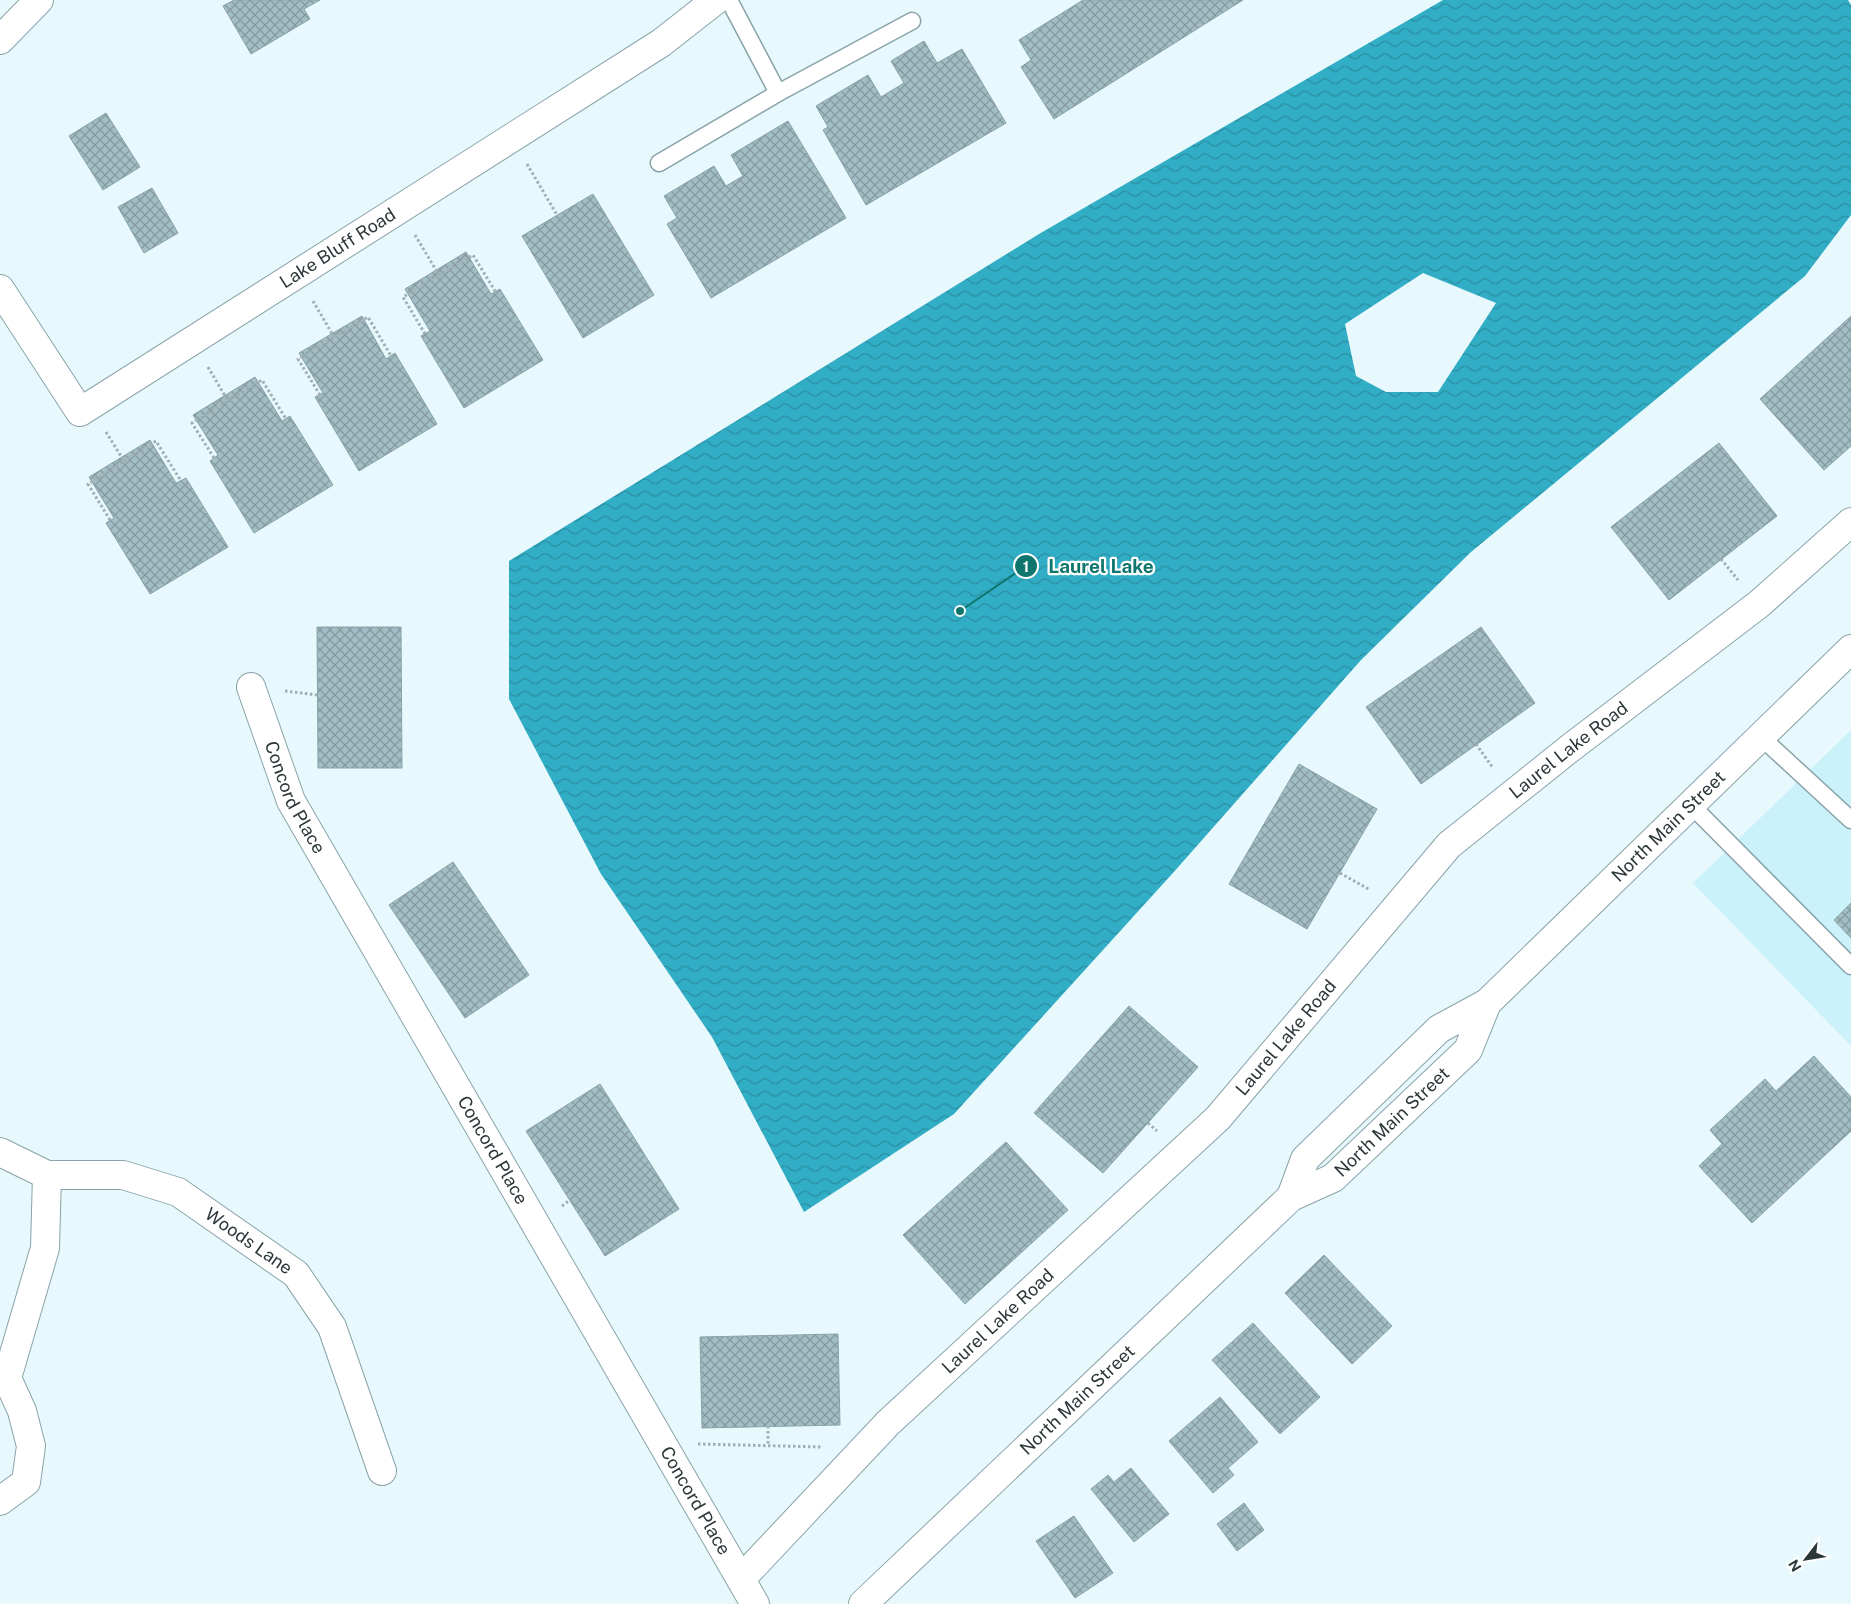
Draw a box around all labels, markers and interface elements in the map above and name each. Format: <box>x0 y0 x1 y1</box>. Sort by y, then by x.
street label: Lake Bluff Road <box>276 203 399 292</box>
callout: Laurel Lake <box>1014 549 1164 583</box>
text: Laurel Lake <box>1048 555 1154 577</box>
text: 1 <box>1023 558 1029 575</box>
street label: Laurel Lake Road <box>1505 697 1632 803</box>
street label: Concord Place <box>261 738 330 857</box>
street label: North Main Street <box>1607 766 1729 886</box>
street label: Laurel Lake Road <box>1231 975 1340 1099</box>
street label: North Main Street <box>1330 1062 1453 1181</box>
street label: Concord Place <box>454 1092 533 1208</box>
street label: Woods Lane <box>201 1203 297 1278</box>
street label: Laurel Lake Road <box>937 1264 1058 1378</box>
street label: North Main Street <box>1016 1340 1139 1459</box>
street label: Concord Place <box>656 1443 735 1558</box>
north arrow <box>1781 1534 1831 1584</box>
text: N <box>1785 1557 1805 1575</box>

